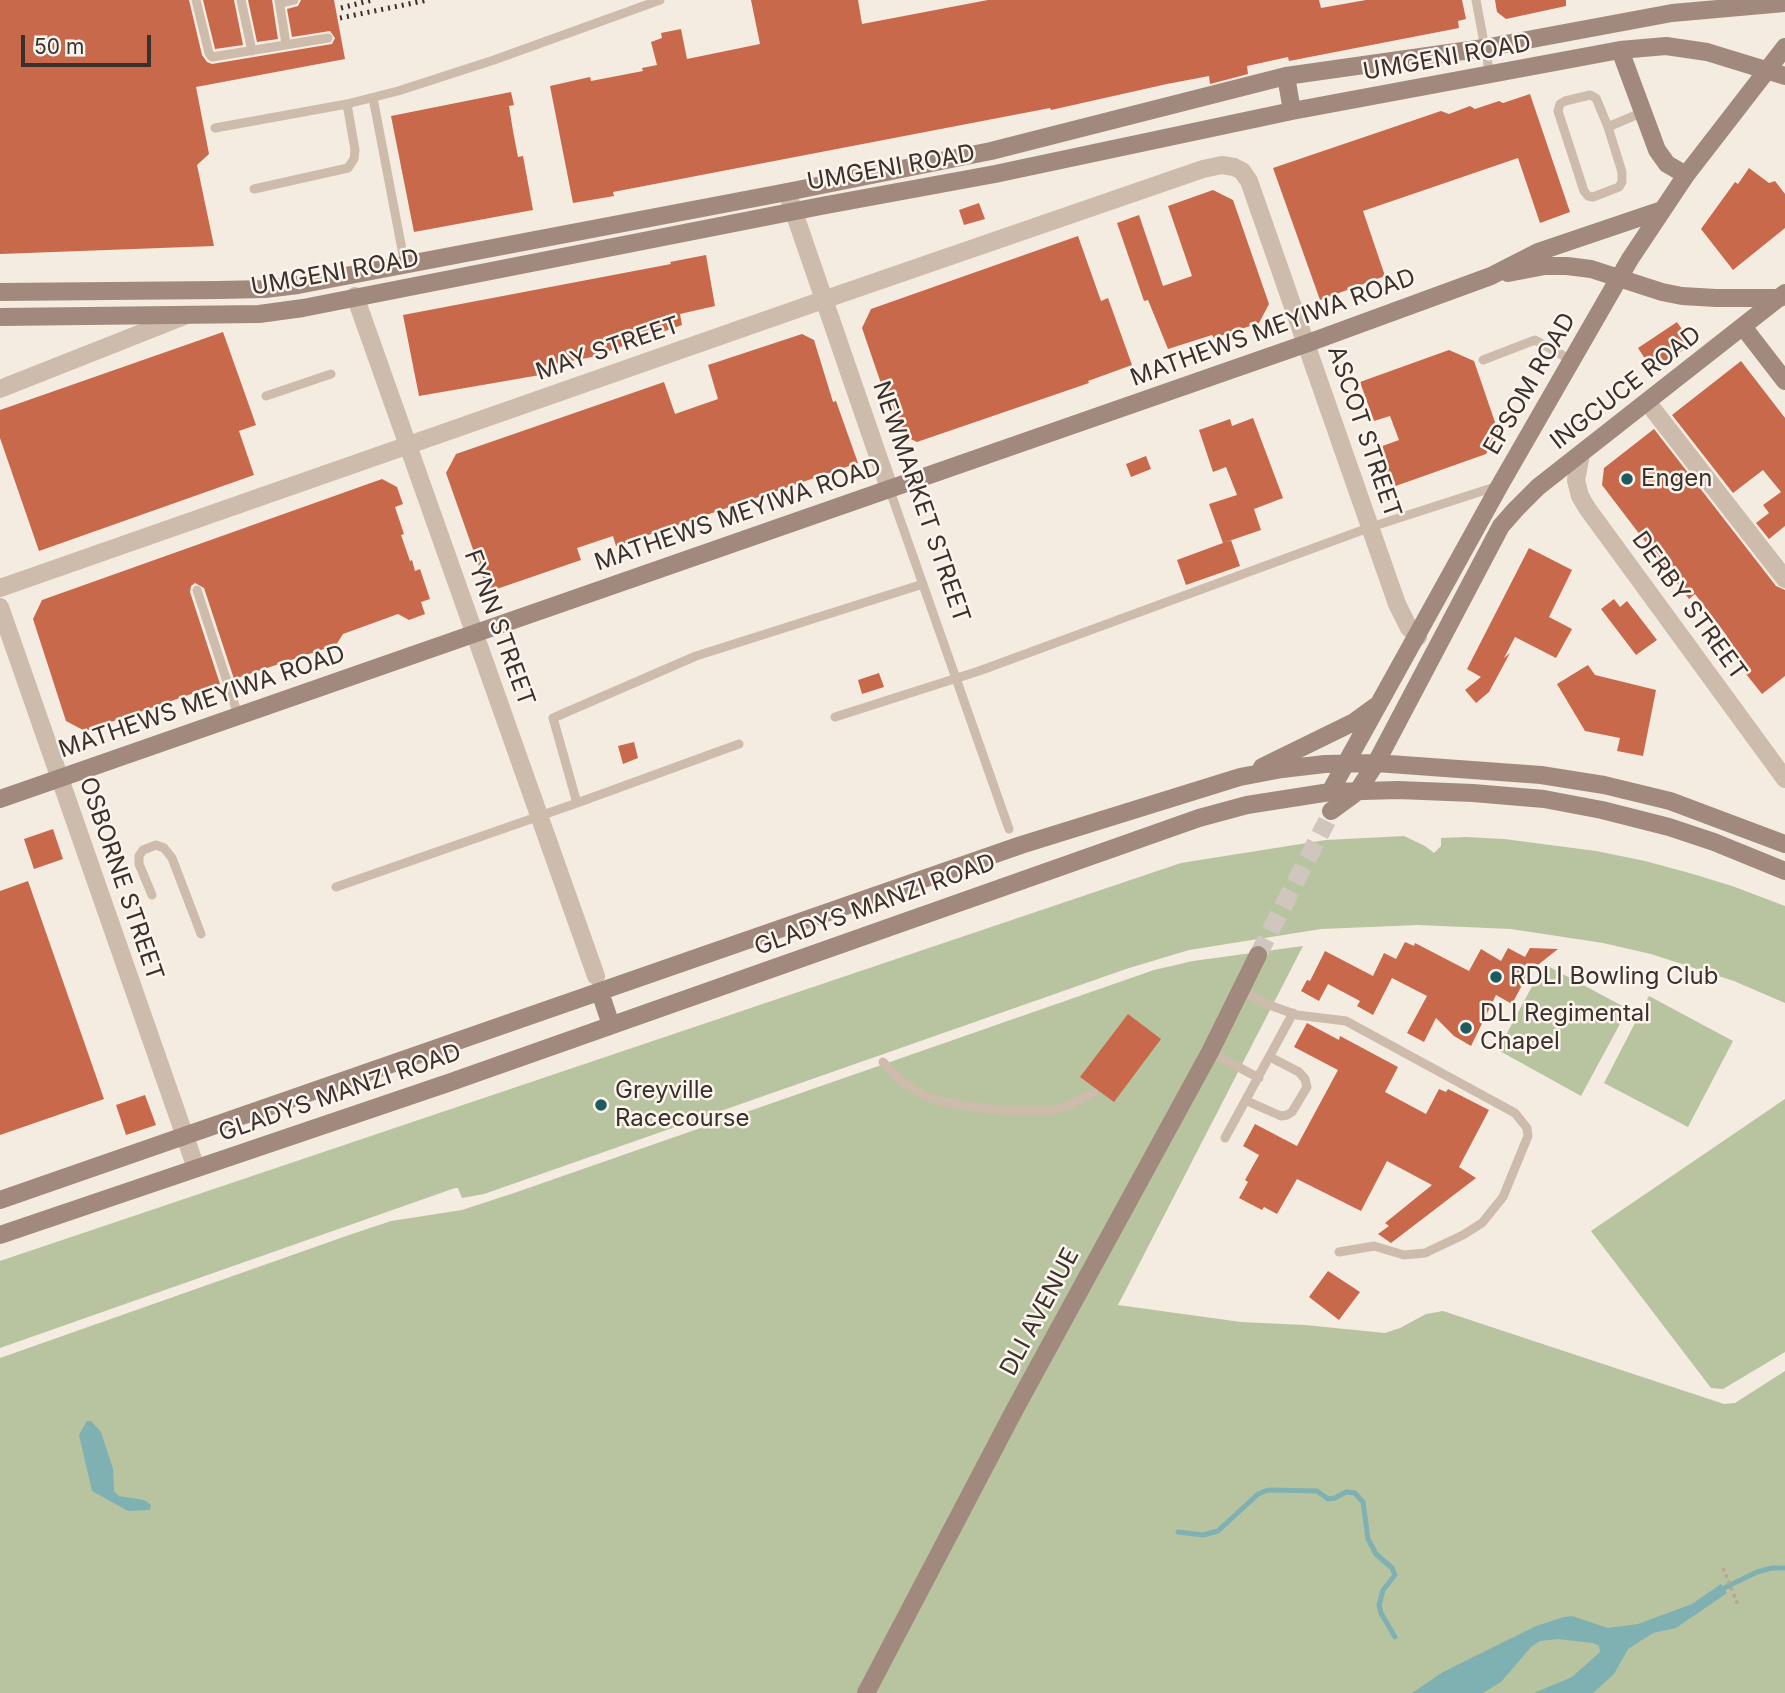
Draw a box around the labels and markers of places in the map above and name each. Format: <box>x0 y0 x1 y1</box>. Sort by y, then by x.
place label: Engen <box>1641 465 1712 493</box>
marker: Engen <box>1619 471 1635 487</box>
place label: RDLI Bowling Club <box>1510 963 1718 991</box>
marker: RDLI Bowling Club <box>1488 969 1504 985</box>
place label: DLI Regimental Chapel <box>1480 1000 1650 1056</box>
marker: DLI Regimental Chapel <box>1458 1020 1474 1036</box>
place label: Greyville Racecourse <box>615 1077 749 1133</box>
marker: Greyville Racecourse <box>593 1097 609 1113</box>

